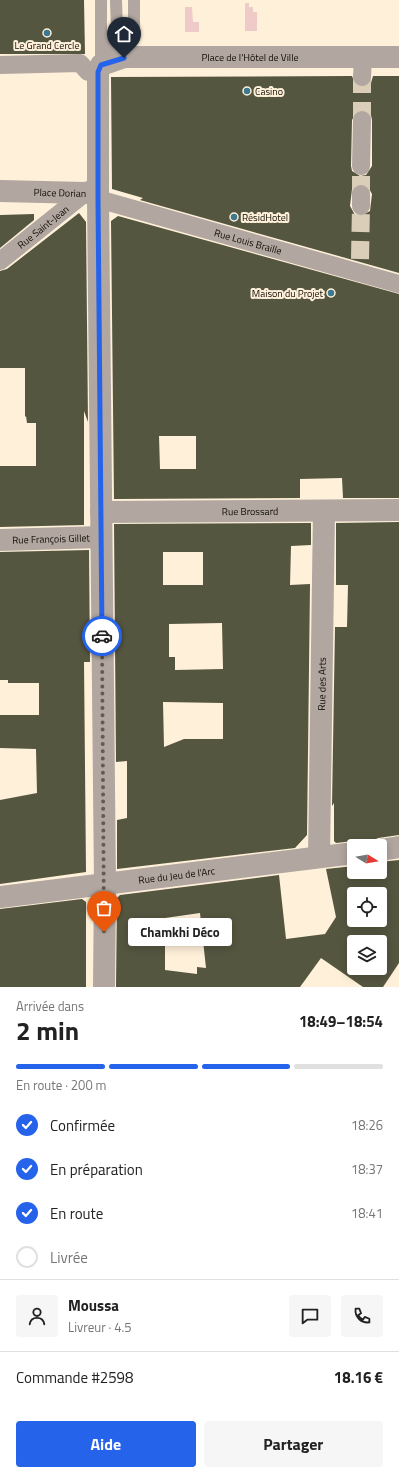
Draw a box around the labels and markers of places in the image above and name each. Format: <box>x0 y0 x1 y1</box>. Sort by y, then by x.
pin <box>107 17 141 58</box>
marker: Le Grand Cercle <box>42 28 52 38</box>
place label: Le Grand Cercle <box>15 38 79 53</box>
place label: Casino <box>255 84 283 99</box>
marker: Casino <box>242 86 252 96</box>
place label: RésidHotel <box>242 210 288 225</box>
marker: RésidHotel <box>229 212 239 222</box>
place label: Maison du Projet <box>252 286 323 301</box>
marker: Maison du Projet <box>326 288 336 298</box>
pin <box>87 891 121 932</box>
callout: Chamkhi Déco <box>128 918 232 946</box>

